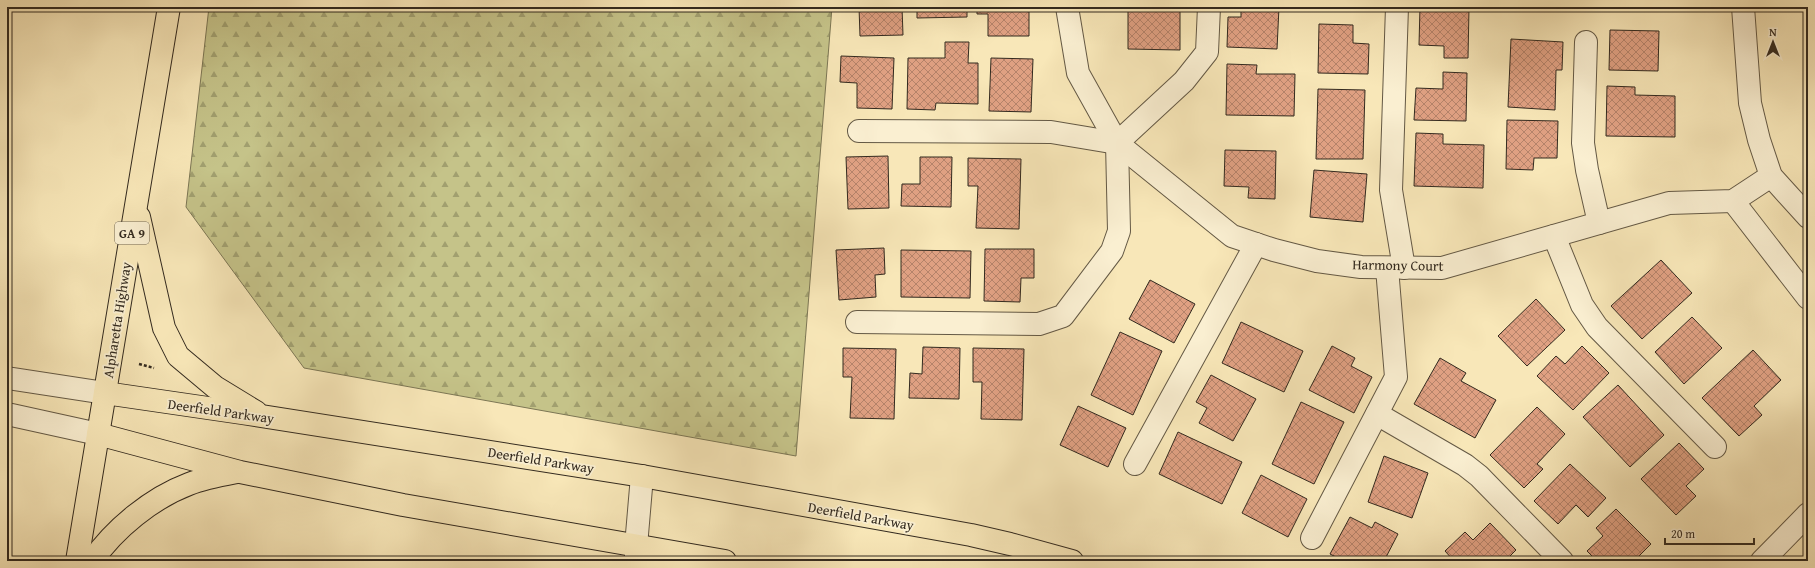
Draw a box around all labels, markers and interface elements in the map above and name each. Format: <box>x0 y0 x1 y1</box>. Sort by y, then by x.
north arrow <box>1753 22 1793 62</box>
text: N <box>1769 24 1777 40</box>
road number: GA 9 <box>115 222 149 244</box>
street label: Harmony Court <box>1352 254 1444 276</box>
street label: Alpharetta Highway <box>98 260 136 380</box>
street label: Deerfield Parkway <box>167 394 276 428</box>
street label: Deerfield Parkway <box>486 442 596 478</box>
street label: Deerfield Parkway <box>806 497 916 535</box>
scale bar <box>1665 520 1754 546</box>
text: 20 m <box>1671 525 1695 542</box>

